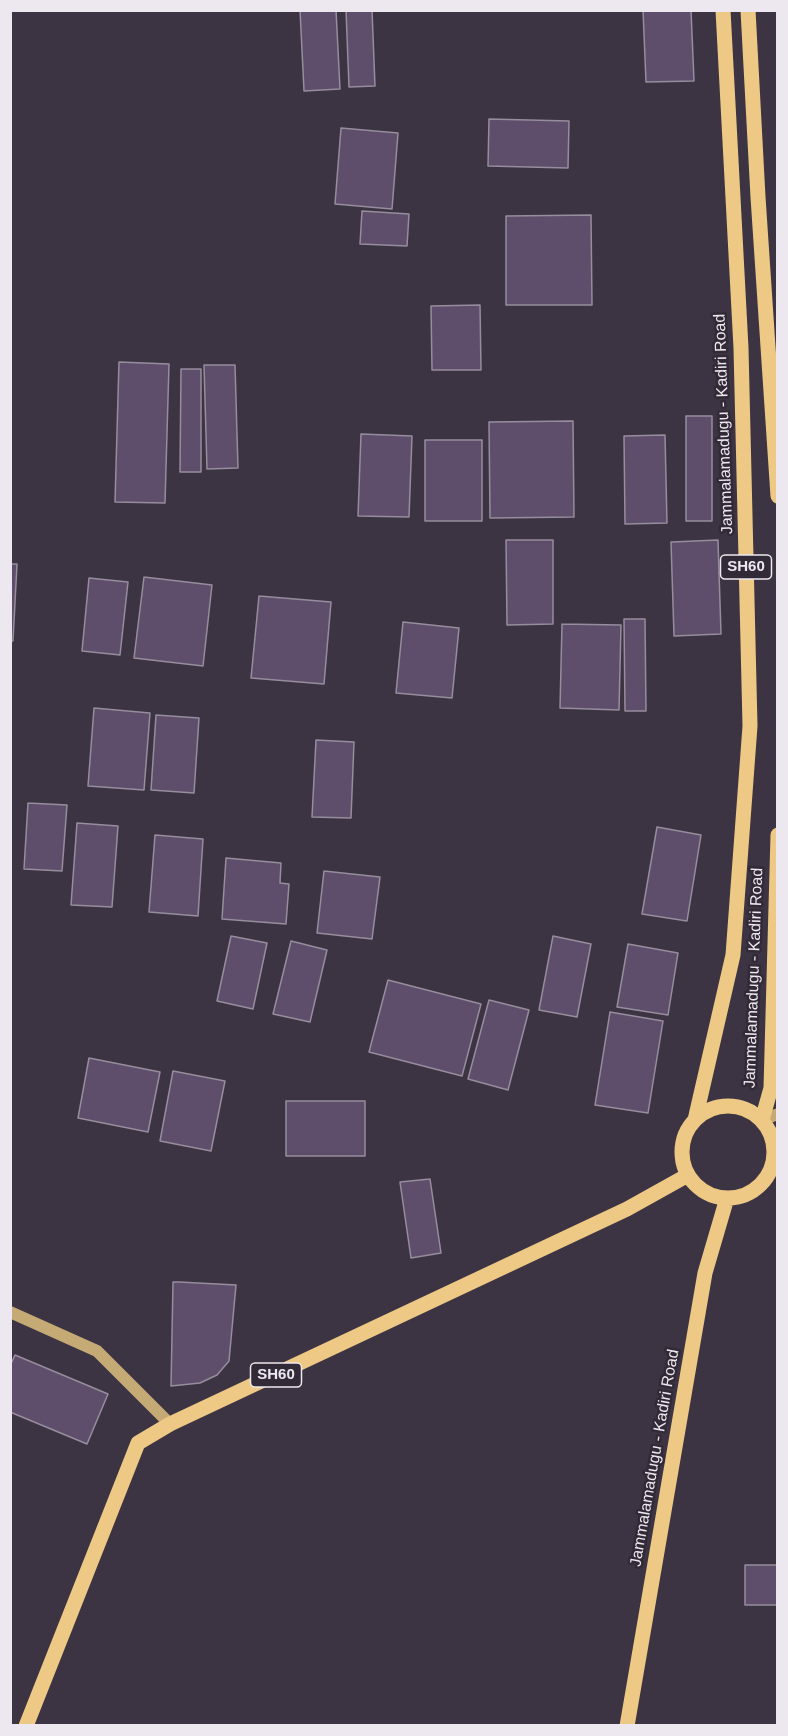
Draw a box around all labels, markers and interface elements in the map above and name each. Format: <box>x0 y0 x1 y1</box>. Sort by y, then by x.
street label: Jammalamadugu - Kadiri Road <box>711 313 737 535</box>
road number: SH60 <box>720 555 771 579</box>
street label: Jammalamadugu - Kadiri Road <box>741 867 767 1089</box>
street label: Jammalamadugu - Kadiri Road <box>626 1348 684 1568</box>
road number: SH60 <box>250 1363 302 1387</box>

